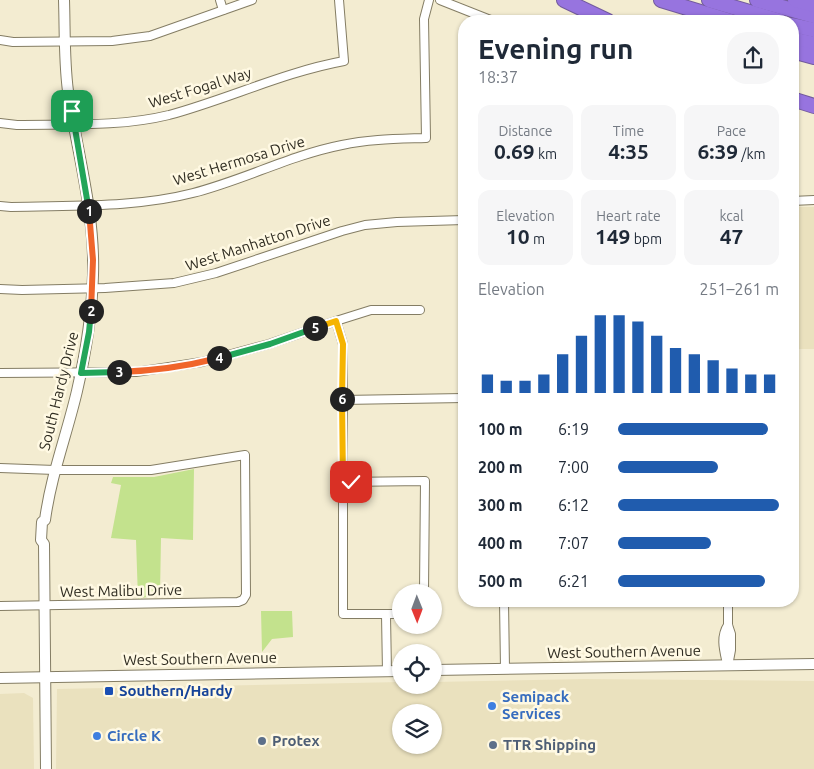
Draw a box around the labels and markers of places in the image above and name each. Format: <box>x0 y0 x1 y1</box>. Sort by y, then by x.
pin <box>51 90 93 132</box>
pin: 1 <box>76 198 102 224</box>
pin: 2 <box>78 298 104 324</box>
pin: 5 <box>302 316 328 340</box>
pin: 4 <box>206 346 232 370</box>
pin: 3 <box>106 360 132 384</box>
pin: 6 <box>330 386 354 412</box>
pin <box>330 461 372 503</box>
place label: Southern/Hardy <box>119 682 232 699</box>
marker: Southern/Hardy <box>103 685 115 697</box>
place label: Semipack Services <box>502 688 570 722</box>
marker: Semipack Services <box>486 700 498 712</box>
place label: Circle K <box>107 727 161 744</box>
marker: Circle K <box>91 730 103 742</box>
place label: Protex <box>272 732 320 749</box>
marker: Protex <box>256 735 268 747</box>
place label: TTR Shipping <box>503 736 596 753</box>
marker: TTR Shipping <box>487 739 499 751</box>

